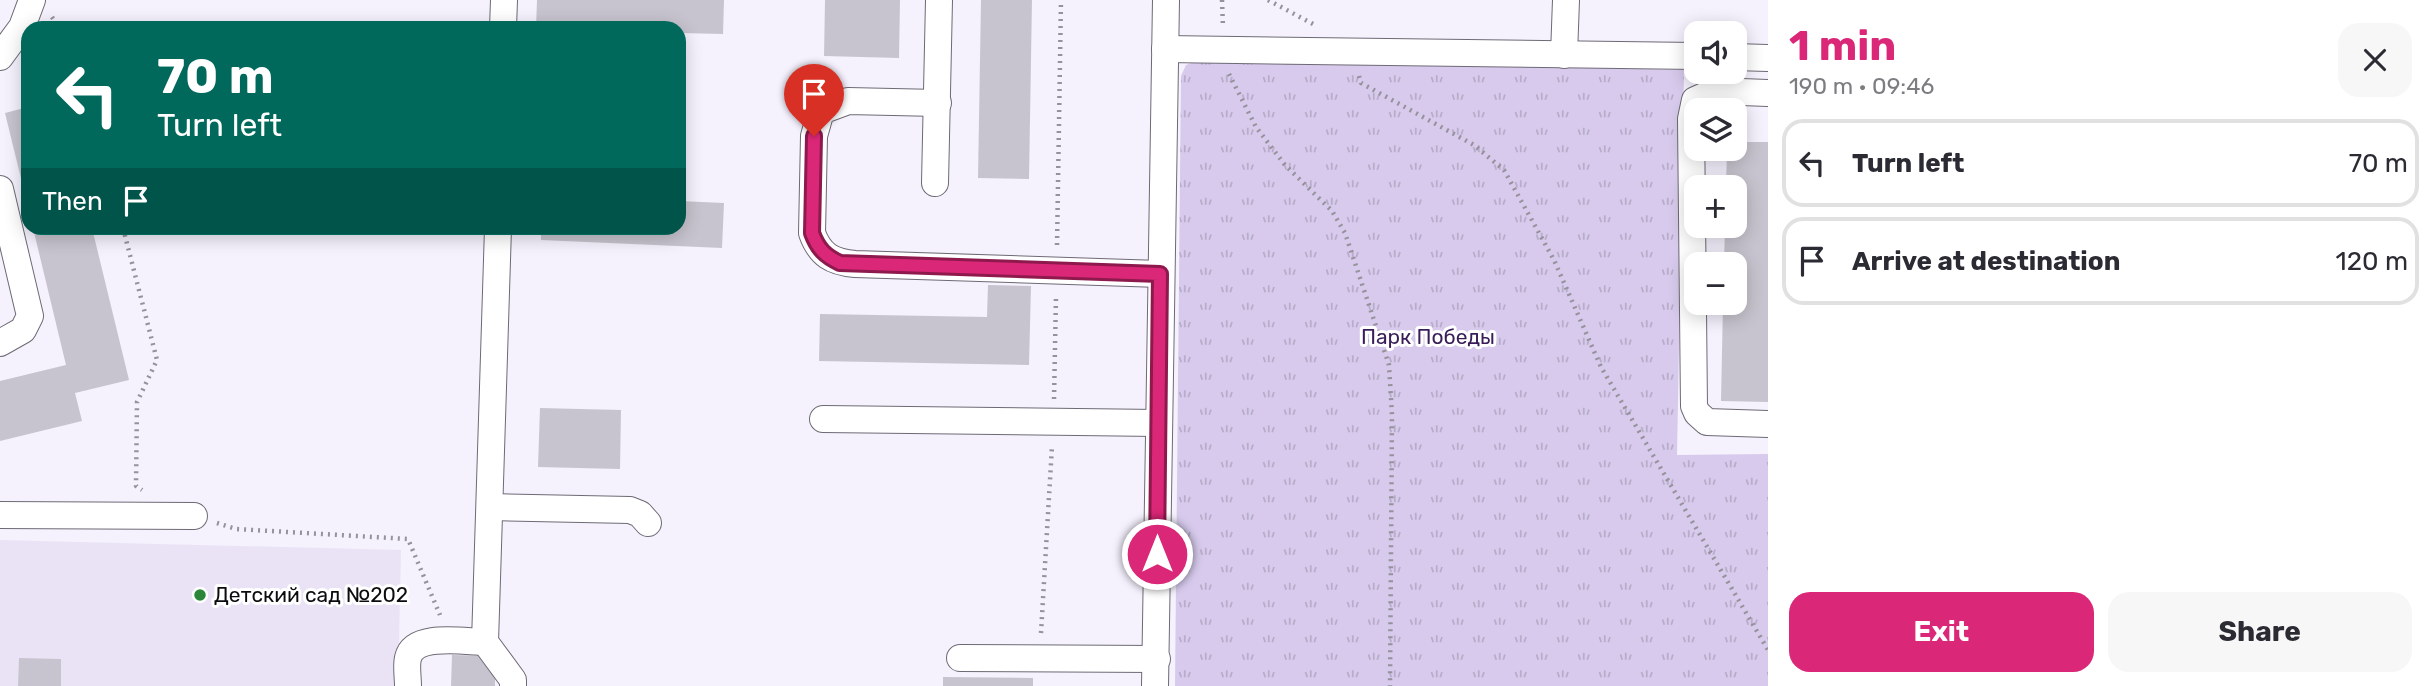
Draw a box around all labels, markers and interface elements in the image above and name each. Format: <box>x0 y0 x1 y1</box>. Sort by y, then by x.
map controls <box>1684 21 1747 315</box>
button: sound <box>1684 21 1747 84</box>
text: 1 min <box>1789 21 1896 71</box>
button: close <box>2338 23 2412 97</box>
text: 70 m <box>157 47 274 105</box>
icon: left <box>42 49 133 140</box>
pin <box>784 64 844 136</box>
text: 190 m · 09:46 <box>1789 72 1934 100</box>
icon: arrive <box>795 75 833 113</box>
button: layers <box>1684 98 1747 161</box>
text: Turn left <box>157 106 282 144</box>
icon: left <box>1793 144 1831 182</box>
text: Turn left <box>1852 148 1964 179</box>
text: 70 m <box>2349 148 2408 179</box>
button: + <box>1684 175 1747 238</box>
icon: arrive <box>117 182 155 220</box>
text: Then <box>42 186 103 217</box>
icon: arrive <box>1793 242 1831 280</box>
text: Arrive at destination <box>1852 246 2120 277</box>
text: 120 m <box>2336 246 2408 277</box>
button: − <box>1684 252 1747 315</box>
park label: Парк Победы <box>1361 324 1495 349</box>
position arrow <box>1120 517 1194 591</box>
place label: Детский сад №202 <box>214 582 408 607</box>
marker: Детский сад №202 <box>192 587 208 603</box>
button: Exit <box>1789 592 2094 672</box>
button: Share <box>2108 592 2412 672</box>

